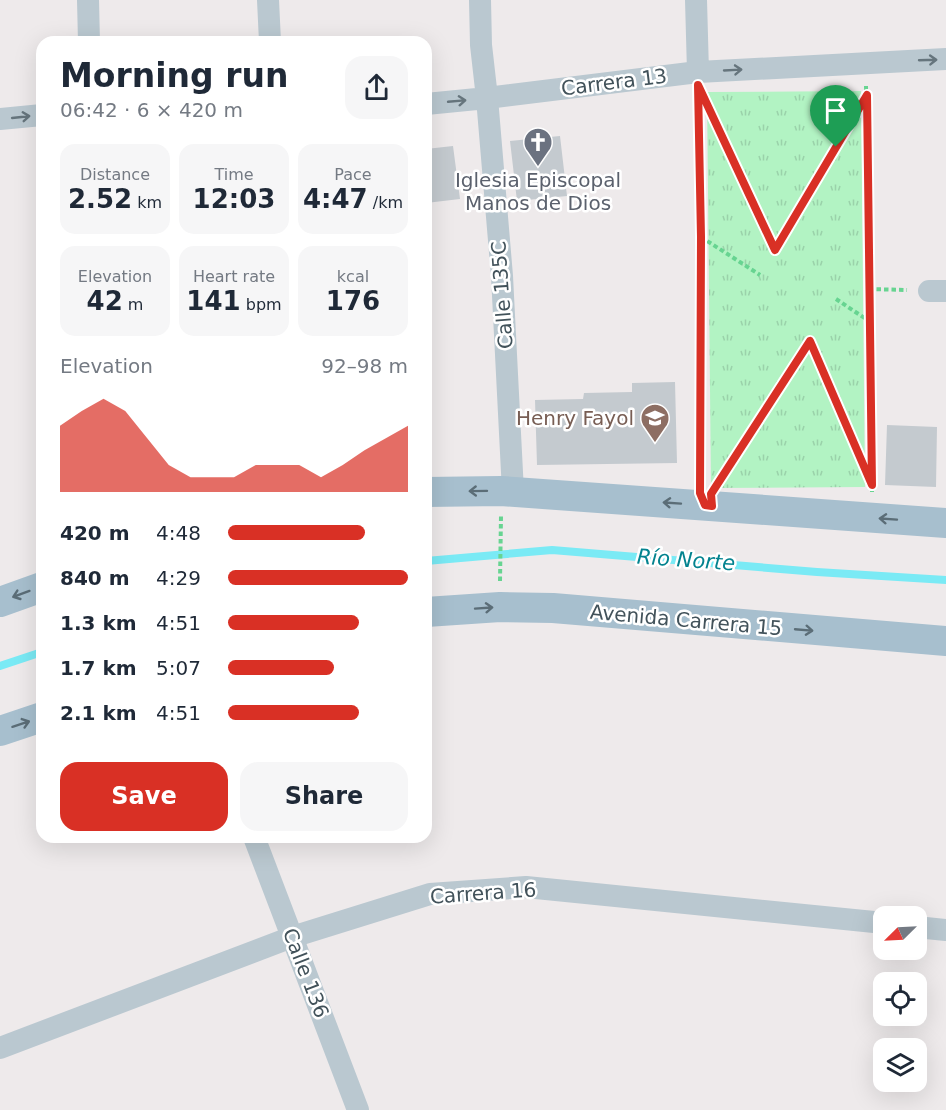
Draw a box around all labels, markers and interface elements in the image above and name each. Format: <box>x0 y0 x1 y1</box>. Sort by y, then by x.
one-way arrow <box>917 55 937 66</box>
text: Morning run <box>60 56 288 95</box>
button: share <box>345 56 408 119</box>
street label: Carrera 13 <box>560 64 668 100</box>
one-way arrow <box>722 64 742 75</box>
pin <box>810 85 861 147</box>
icon: arrive <box>819 94 852 127</box>
one-way arrow <box>446 95 466 106</box>
text: 06:42 · 6 × 420 m <box>60 98 243 122</box>
one-way arrow <box>11 111 30 122</box>
church icon: Iglesia Episcopal Manos de Dios <box>522 126 554 168</box>
text: Distance <box>80 165 150 184</box>
text: Time <box>214 165 254 184</box>
text: Pace <box>334 165 372 184</box>
place label: Iglesia Episcopal Manos de Dios <box>455 168 621 215</box>
text: 2.52 <box>68 184 132 214</box>
text: 12:03 <box>193 184 275 214</box>
text: 4:47 <box>303 184 368 214</box>
text: km <box>132 193 162 212</box>
text: /km <box>368 193 403 212</box>
street label: Calle 135C <box>486 240 518 350</box>
text: Elevation <box>78 267 152 286</box>
text: Heart rate <box>193 267 275 286</box>
text: kcal <box>337 267 369 286</box>
text: 42 <box>87 286 123 316</box>
text: 141 <box>186 286 241 316</box>
text: 176 <box>326 286 380 316</box>
text: m <box>123 295 143 314</box>
text: bpm <box>241 295 282 314</box>
text: Elevation <box>60 354 153 378</box>
text: 92–98 m <box>321 354 408 378</box>
school or university icon: Henry Fayol <box>639 402 671 444</box>
place label: Henry Fayol <box>516 406 634 430</box>
one-way arrow <box>468 486 488 497</box>
one-way arrow <box>663 497 683 508</box>
one-way arrow <box>878 513 898 524</box>
text: 420 m <box>60 521 130 545</box>
text: 4:48 <box>156 521 201 545</box>
water label: Río Norte <box>636 545 736 575</box>
text: 840 m <box>60 566 130 590</box>
text: 4:29 <box>156 566 201 590</box>
one-way arrow <box>12 590 31 601</box>
street label: Avenida Carrera 15 <box>589 600 783 640</box>
one-way arrow <box>474 603 494 614</box>
text: 1.3 km <box>60 611 137 635</box>
text: 4:51 <box>156 611 201 635</box>
one-way arrow <box>794 624 814 635</box>
text: 1.7 km <box>60 656 137 680</box>
text: 5:07 <box>156 656 201 680</box>
text: 2.1 km <box>60 701 137 725</box>
text: 4:51 <box>156 701 201 725</box>
one-way arrow <box>11 718 30 729</box>
button: Save <box>60 762 228 831</box>
button: Share <box>240 762 408 831</box>
street label: Carrera 16 <box>429 877 537 909</box>
north arrow <box>873 906 927 960</box>
map controls <box>873 906 927 1092</box>
street label: Calle 136 <box>278 925 334 1021</box>
button: locate <box>873 972 927 1026</box>
button: layers <box>873 1038 927 1092</box>

